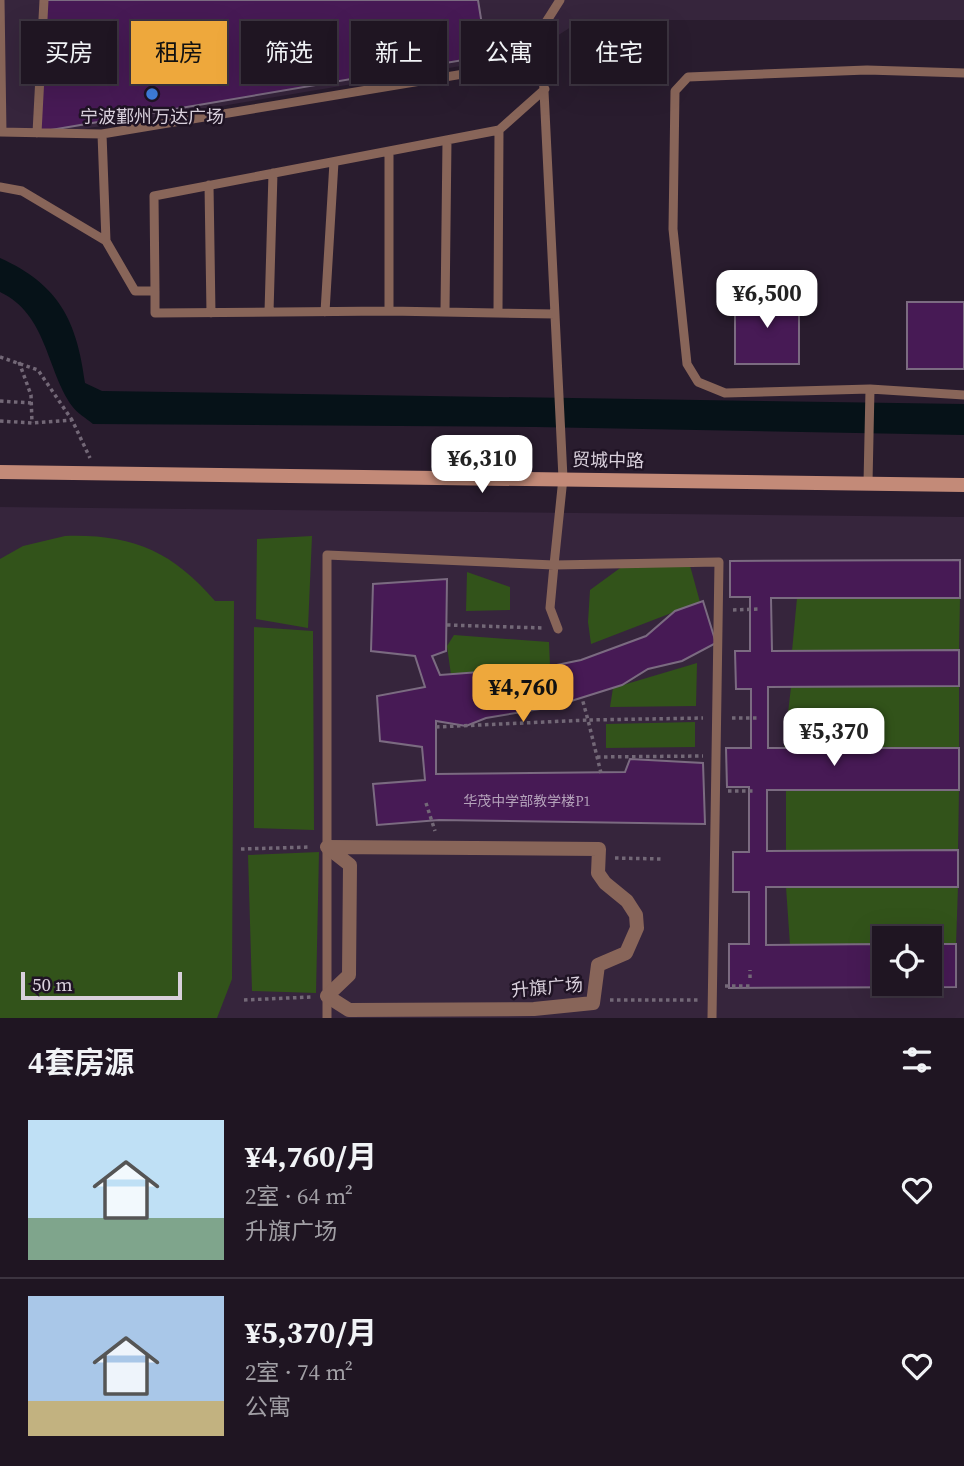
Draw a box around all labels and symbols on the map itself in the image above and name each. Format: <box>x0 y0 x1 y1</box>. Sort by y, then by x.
marker: 宁波鄞州万达广场 <box>144 86 160 102</box>
place label: 宁波鄞州万达广场 <box>80 104 224 129</box>
pin: ¥6,500 <box>710 270 824 330</box>
pin: ¥6,310 <box>425 435 539 495</box>
street label: 贸城中路 <box>572 447 644 473</box>
pin: ¥4,760 <box>466 664 580 724</box>
pin: ¥5,370 <box>777 708 891 768</box>
house number: 华茂中学部教学楼P1 <box>463 791 591 811</box>
scale bar <box>21 969 182 1001</box>
street label: 升旗广场 <box>510 971 584 1003</box>

